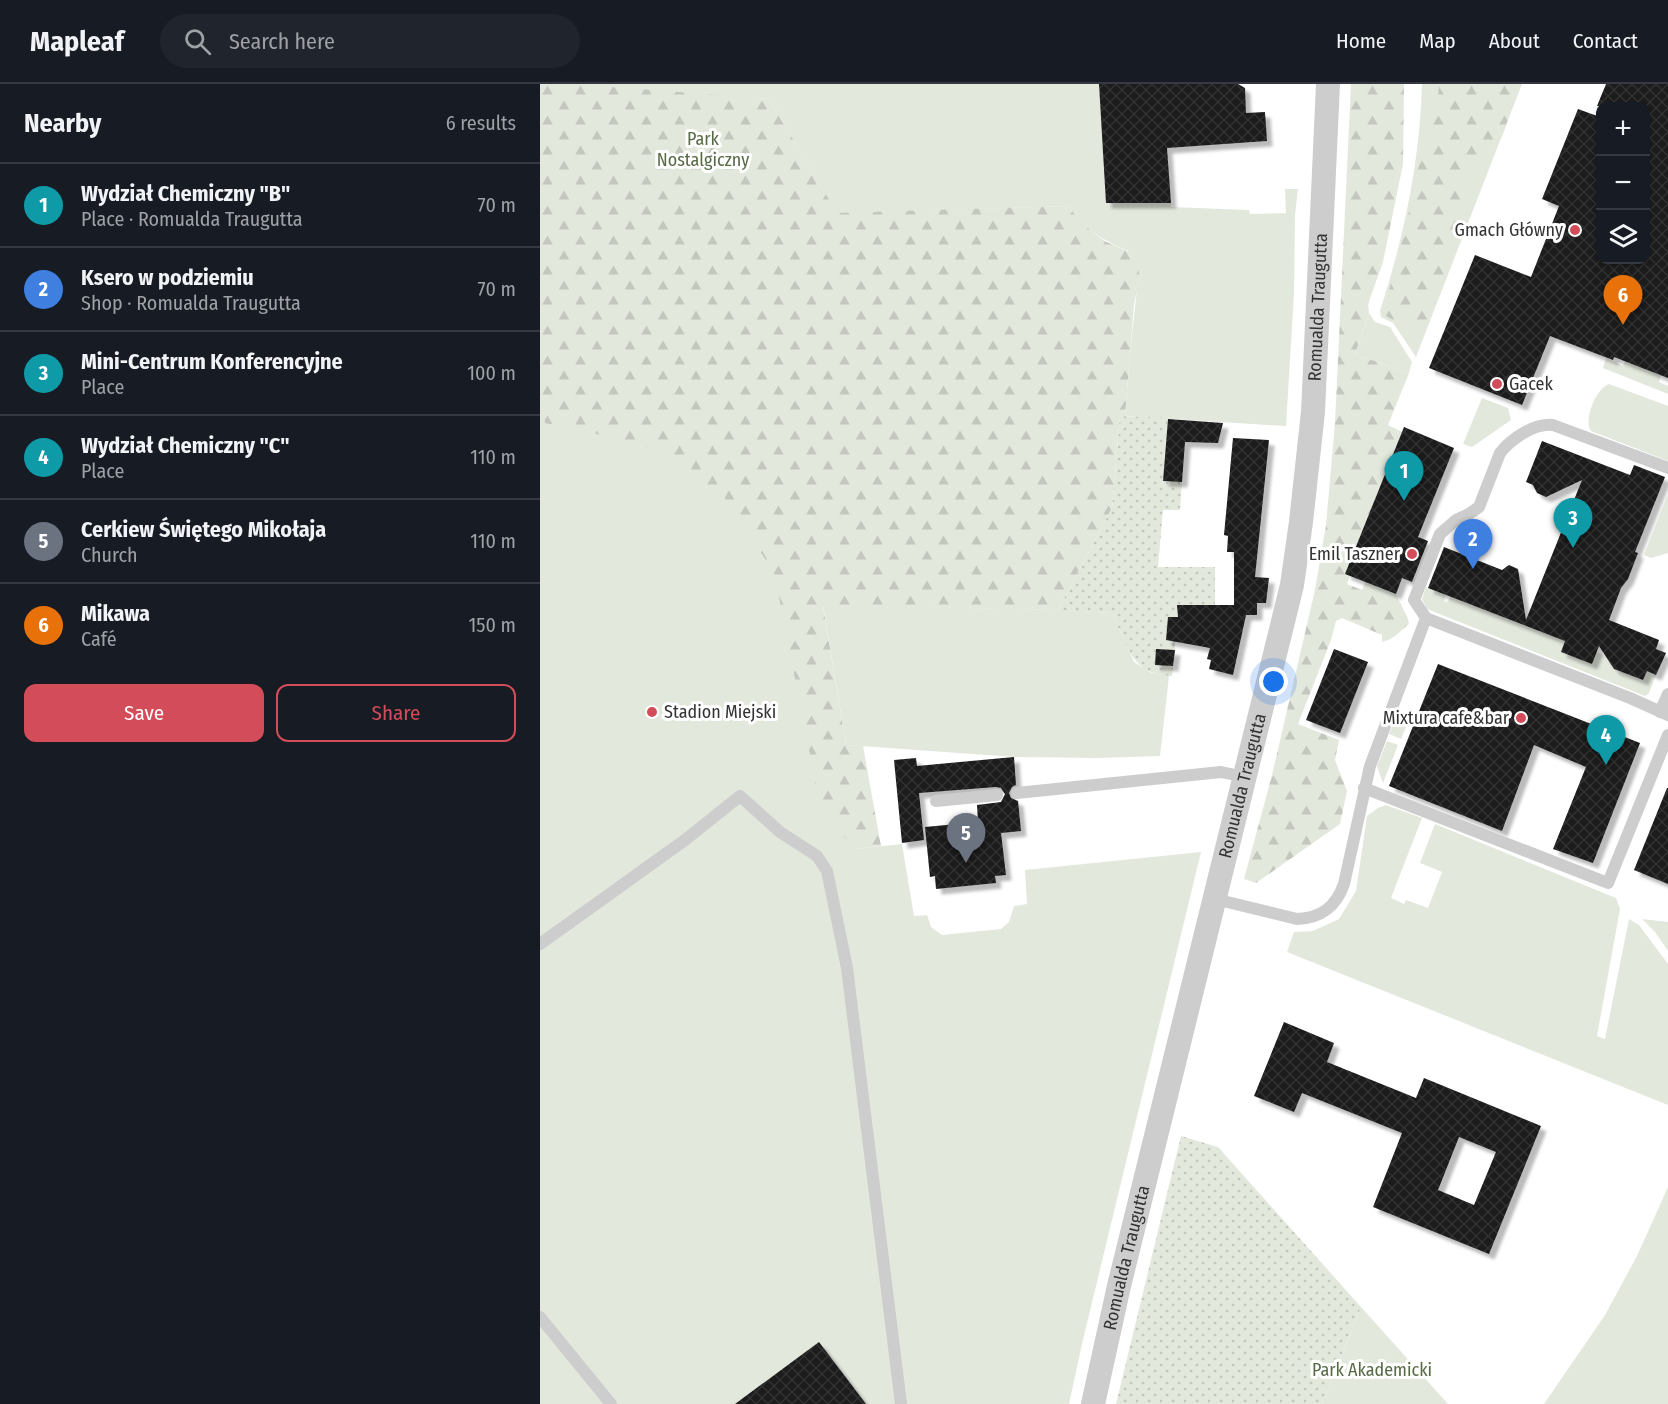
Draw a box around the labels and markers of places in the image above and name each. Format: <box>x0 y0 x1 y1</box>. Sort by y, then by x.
place label: Gmach Główny <box>1455 219 1563 241</box>
marker: Gmach Główny <box>1568 223 1582 237</box>
pin: 6 <box>1604 276 1642 325</box>
place label: Gacek <box>1509 373 1553 395</box>
marker: Gacek <box>1490 377 1504 391</box>
pin: 1 <box>1384 452 1424 501</box>
pin: 3 <box>1554 498 1592 548</box>
pin: 2 <box>1454 520 1492 569</box>
place label: Emil Taszner <box>1309 543 1401 565</box>
marker: Emil Taszner <box>1405 547 1419 561</box>
place label: Stadion Miejski <box>664 701 776 723</box>
marker: Stadion Miejski <box>645 705 659 719</box>
place label: Mixtura cafe&bar <box>1383 707 1510 729</box>
marker: Mixtura cafe&bar <box>1514 711 1528 725</box>
pin: 4 <box>1586 716 1626 765</box>
pin: 5 <box>946 814 986 863</box>

